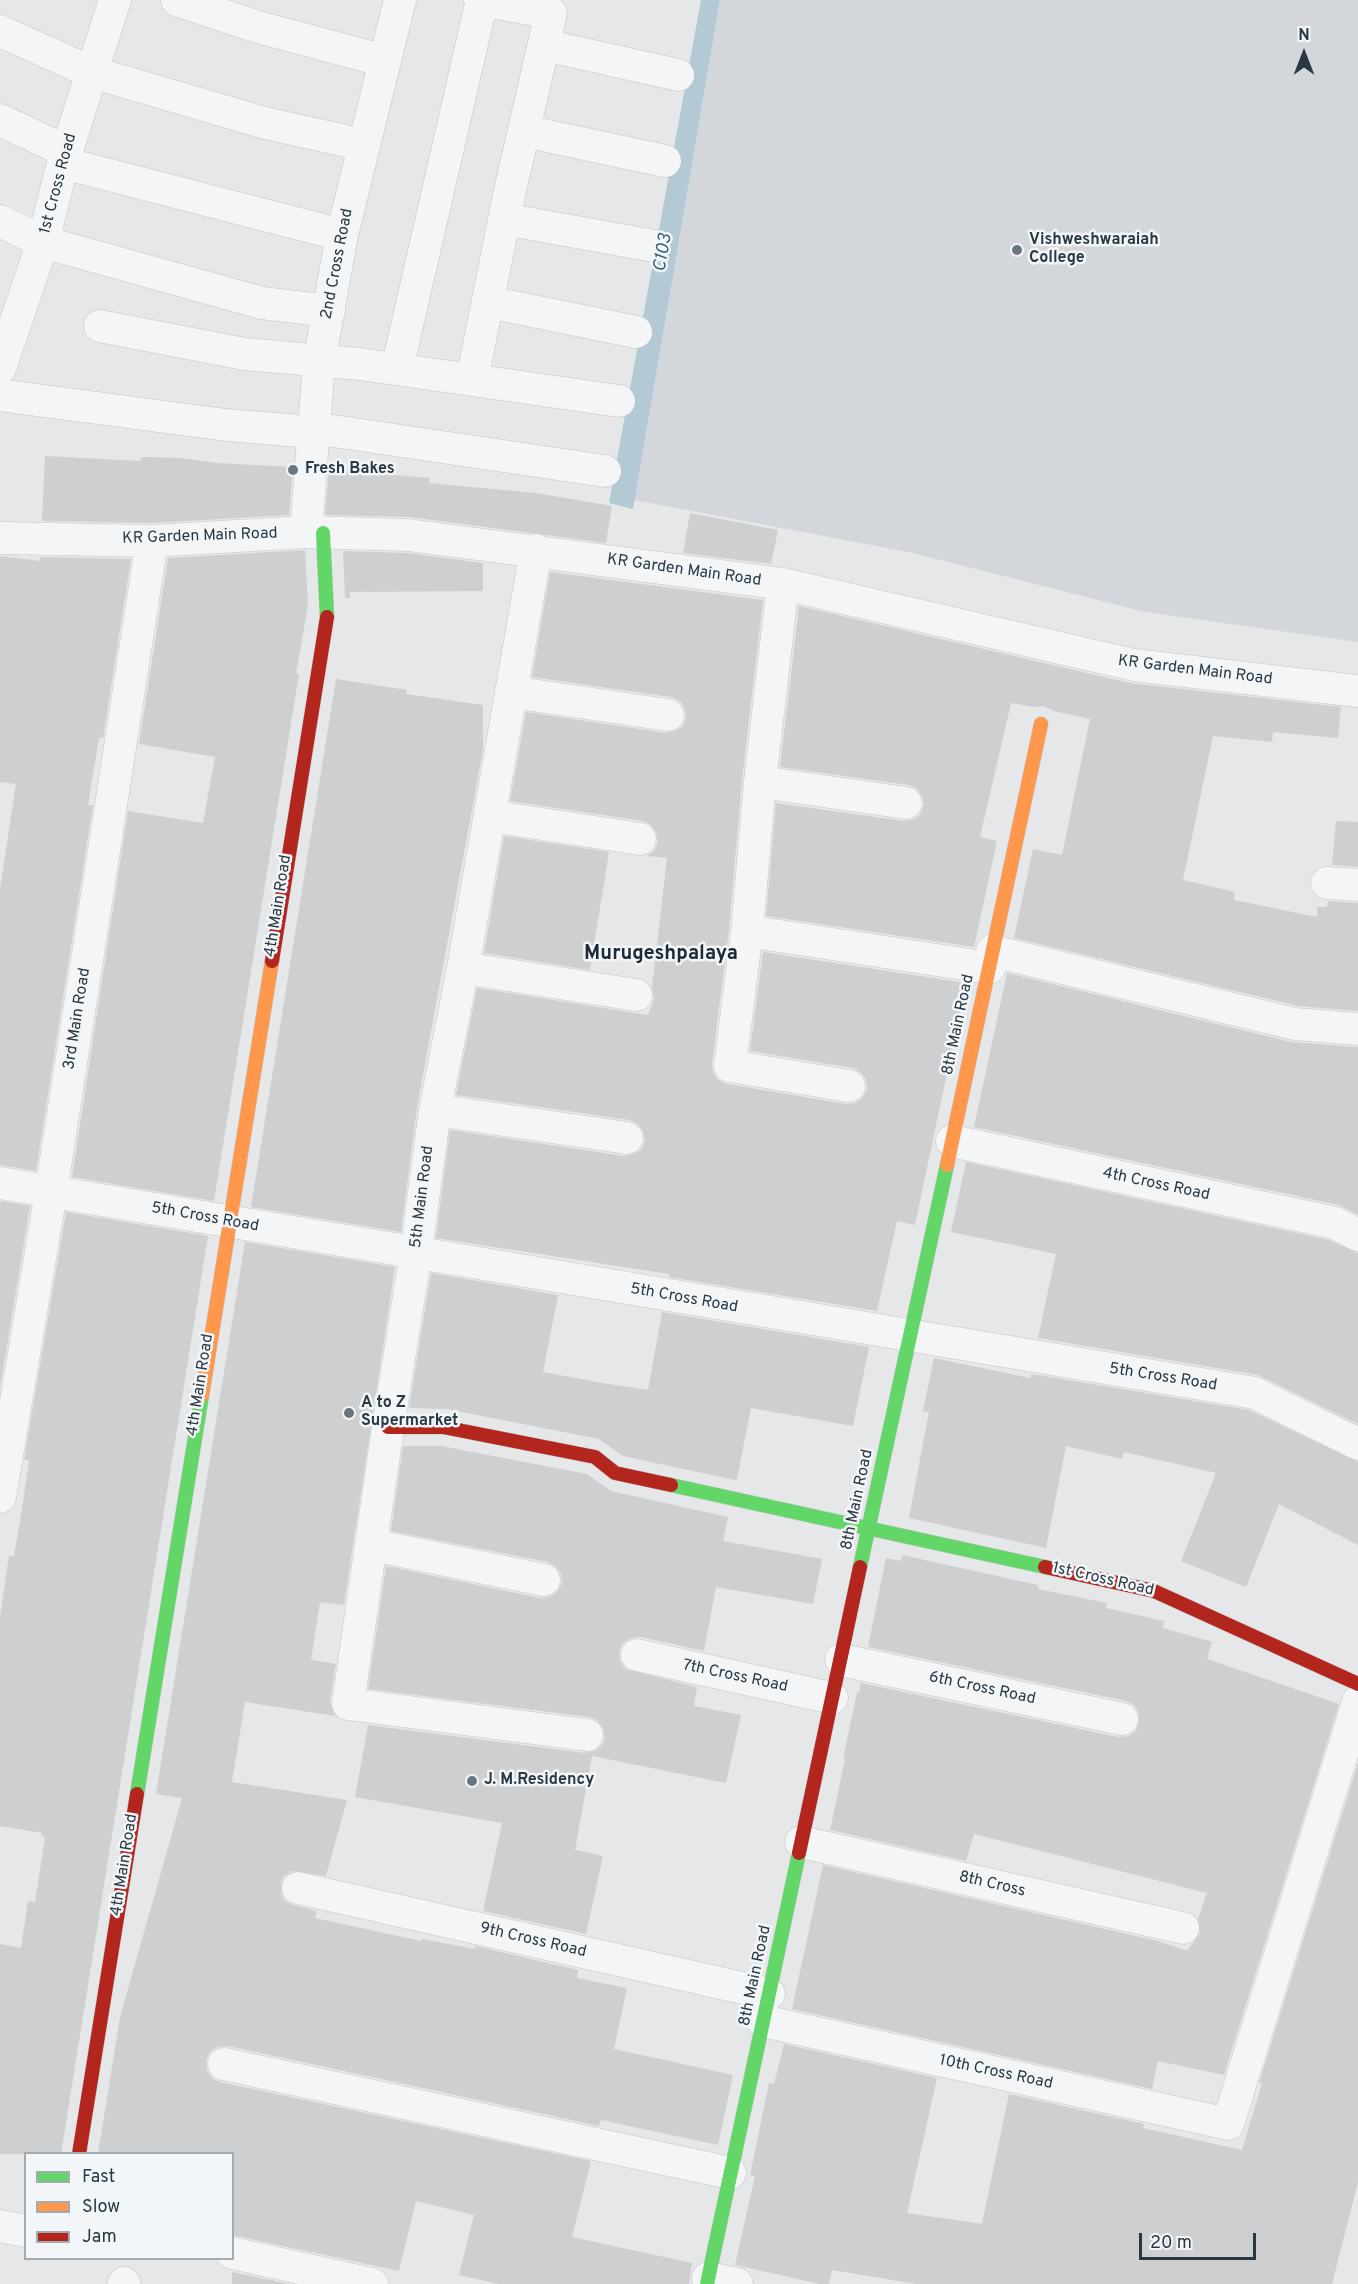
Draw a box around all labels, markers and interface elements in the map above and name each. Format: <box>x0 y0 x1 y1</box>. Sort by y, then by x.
north arrow <box>1274 24 1334 84</box>
text: N <box>1298 26 1310 46</box>
street label: 1st Cross Road <box>36 132 82 236</box>
street label: 2nd Cross Road <box>318 207 358 321</box>
place label: Vishweshwaraiah College <box>1029 231 1159 269</box>
water label: C103 <box>650 232 678 274</box>
marker: Vishweshwaraiah College <box>1010 243 1024 257</box>
place label: Fresh Bakes <box>305 460 395 480</box>
marker: Fresh Bakes <box>286 463 300 477</box>
street label: KR Garden Main Road <box>122 525 278 549</box>
street label: KR Garden Main Road <box>606 551 762 591</box>
street label: KR Garden Main Road <box>1117 652 1273 690</box>
street label: 4th Main Road <box>261 854 297 958</box>
district label: Murugeshpalaya <box>584 943 738 967</box>
street label: 3rd Main Road <box>60 967 96 1071</box>
street label: 8th Main Road <box>939 973 979 1077</box>
street label: 5th Main Road <box>407 1145 439 1249</box>
street label: 4th Cross Road <box>1101 1164 1211 1206</box>
street label: 5th Cross Road <box>150 1199 260 1237</box>
street label: 5th Cross Road <box>629 1280 739 1318</box>
street label: 4th Main Road <box>183 1333 219 1437</box>
street label: 5th Cross Road <box>1108 1360 1218 1396</box>
place label: A to Z Supermarket <box>361 1394 458 1432</box>
marker: A to Z Supermarket <box>342 1406 356 1420</box>
street label: 8th Main Road <box>838 1448 878 1552</box>
street label: 1st Cross Road <box>1050 1559 1156 1601</box>
street label: 7th Cross Road <box>681 1656 789 1698</box>
street label: 6th Cross Road <box>927 1668 1037 1710</box>
place label: J. M.Residency <box>484 1771 594 1791</box>
marker: J. M.Residency <box>465 1774 479 1788</box>
street label: 4th Main Road <box>107 1813 143 1917</box>
street label: 8th Cross <box>957 1868 1027 1902</box>
street label: 9th Cross Road <box>478 1919 588 1963</box>
street label: 8th Main Road <box>736 1924 776 2028</box>
street label: 10th Cross Road <box>938 2052 1054 2094</box>
legend <box>24 2152 234 2260</box>
text: Fast <box>82 2166 115 2189</box>
text: Slow <box>82 2196 120 2219</box>
scale bar <box>1142 2221 1259 2259</box>
text: Jam <box>82 2226 117 2249</box>
text: 20 m <box>1150 2232 1192 2255</box>

